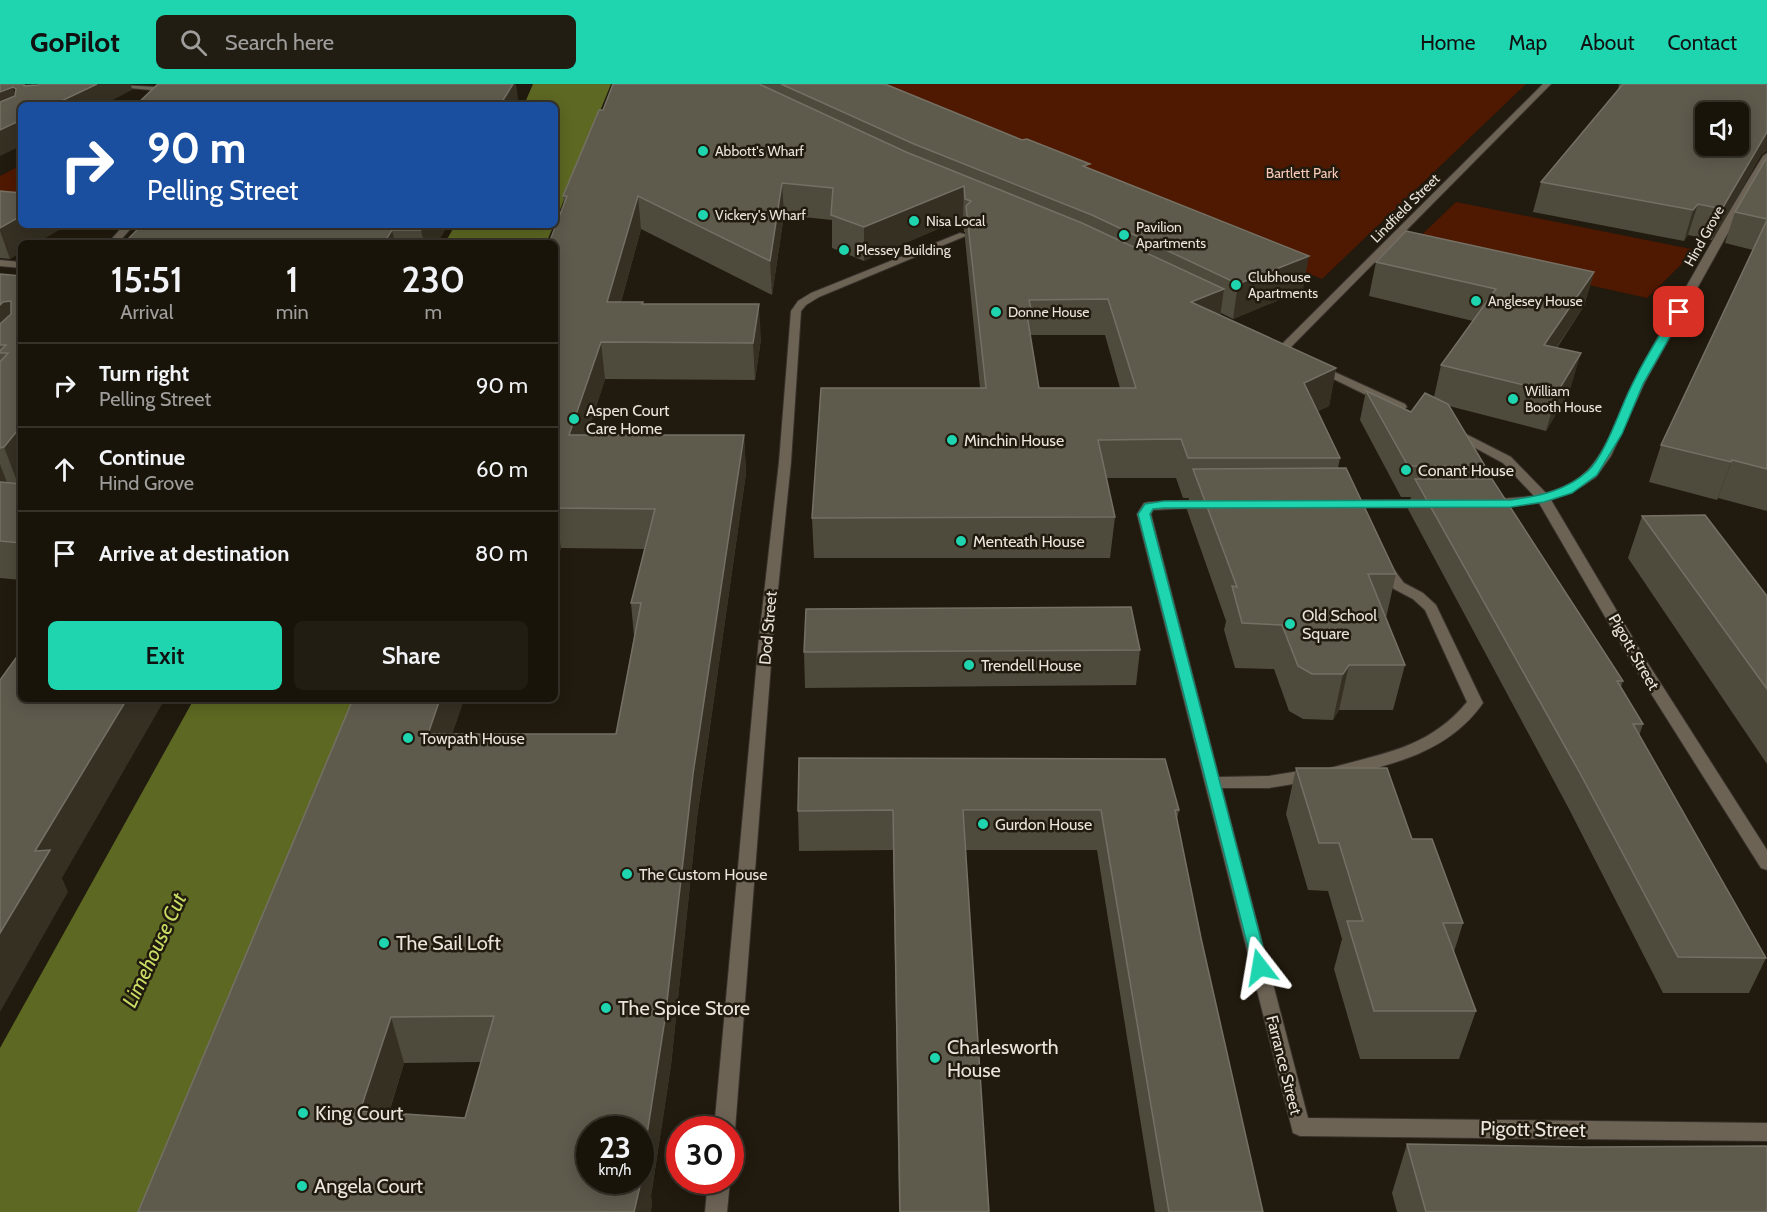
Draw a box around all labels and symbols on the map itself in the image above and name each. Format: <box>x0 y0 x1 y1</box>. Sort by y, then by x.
place label: Abbott's Wharf <box>715 142 804 160</box>
marker: Abbott's Wharf <box>696 144 710 158</box>
park label: Bartlett Park <box>1266 164 1339 182</box>
street label: Lindfield Street <box>1367 169 1444 246</box>
street label: Hind Grove <box>1680 203 1728 269</box>
place label: Vickery's Wharf <box>715 206 806 224</box>
marker: Vickery's Wharf <box>696 208 710 222</box>
place label: Nisa Local <box>926 212 986 230</box>
marker: Nisa Local <box>907 214 921 228</box>
place label: Pavilion Apartments <box>1136 218 1206 252</box>
marker: Pavilion Apartments <box>1117 228 1131 242</box>
place label: Plessey Building <box>856 241 952 259</box>
marker: Plessey Building <box>837 243 851 257</box>
place label: Clubhouse Apartments <box>1248 268 1318 302</box>
marker: Clubhouse Apartments <box>1229 278 1243 292</box>
pin <box>1653 286 1704 337</box>
place label: Anglesey House <box>1488 292 1583 310</box>
marker: Anglesey House <box>1469 294 1483 308</box>
place label: Donne House <box>1008 303 1089 321</box>
marker: Donne House <box>989 305 1003 319</box>
place label: William Booth House <box>1525 382 1602 416</box>
marker: William Booth House <box>1506 392 1520 406</box>
place label: Aspen Court Care Home <box>586 401 670 438</box>
marker: Aspen Court Care Home <box>567 412 581 426</box>
place label: Minchin House <box>964 431 1064 450</box>
marker: Minchin House <box>945 433 959 447</box>
place label: Conant House <box>1418 461 1514 480</box>
marker: Conant House <box>1399 463 1413 477</box>
place label: Menteath House <box>973 532 1085 551</box>
marker: Menteath House <box>954 534 968 548</box>
street label: Dod Street <box>755 590 781 666</box>
place label: Old School Square <box>1302 606 1377 643</box>
street label: Pigott Street <box>1605 611 1664 694</box>
marker: Old School Square <box>1283 617 1297 631</box>
place label: Trendell House <box>981 656 1081 675</box>
marker: Trendell House <box>962 658 976 672</box>
place label: Towpath House <box>420 729 525 748</box>
marker: Towpath House <box>401 731 415 745</box>
place label: Gurdon House <box>995 815 1092 834</box>
marker: Gurdon House <box>976 817 990 831</box>
place label: The Custom House <box>639 865 767 884</box>
marker: The Custom House <box>620 867 634 881</box>
water label: Limehouse Cut <box>117 888 192 1011</box>
place label: The Sail Loft <box>396 931 501 955</box>
position arrow <box>1228 935 1292 999</box>
marker: The Sail Loft <box>377 936 391 950</box>
place label: The Spice Store <box>618 996 750 1020</box>
marker: The Spice Store <box>599 1001 613 1015</box>
street label: Farrance Street <box>1262 1013 1306 1117</box>
place label: Charlesworth House <box>947 1035 1059 1082</box>
marker: Charlesworth House <box>928 1051 942 1065</box>
place label: King Court <box>315 1101 404 1125</box>
marker: King Court <box>296 1106 310 1120</box>
speed limit sign: 30 <box>666 1116 744 1194</box>
street label: Pigott Street <box>1480 1116 1586 1142</box>
place label: Angela Court <box>314 1174 423 1198</box>
marker: Angela Court <box>295 1179 309 1193</box>

